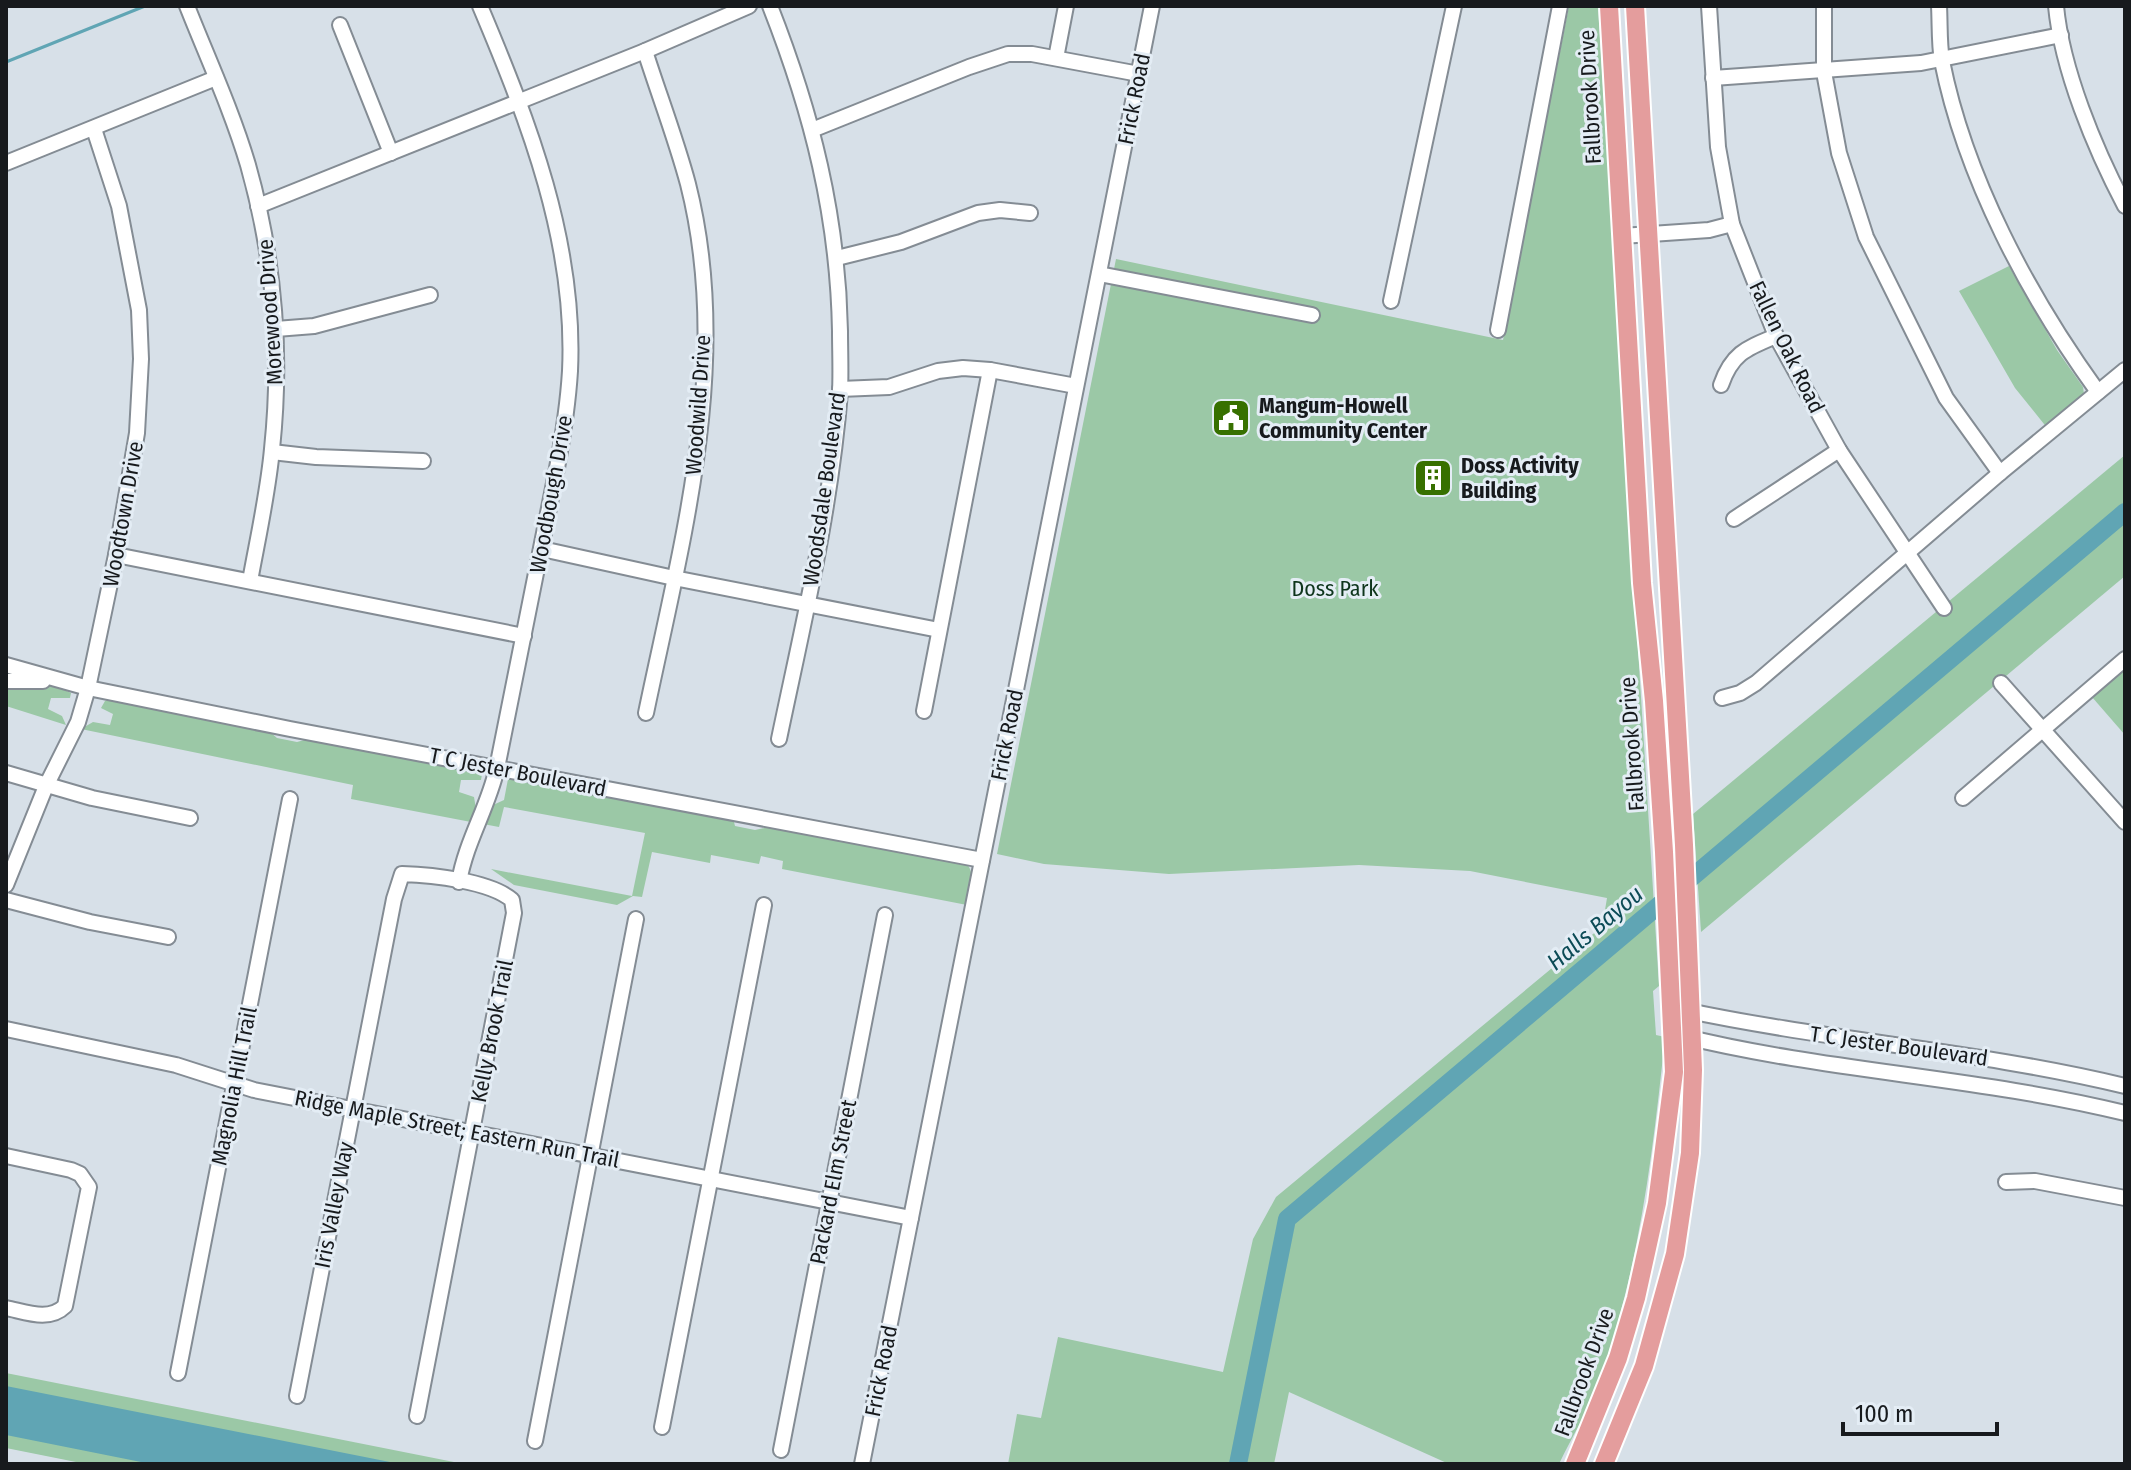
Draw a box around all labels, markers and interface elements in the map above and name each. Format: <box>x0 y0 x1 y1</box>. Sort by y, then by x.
street label: Fallbrook Drive <box>1573 29 1607 165</box>
street label: Frick Road <box>1112 51 1156 147</box>
street label: Morewood Drive <box>251 238 289 386</box>
street label: Fallen Oak Road <box>1743 277 1831 417</box>
street label: Woodwild Drive <box>680 334 716 476</box>
street label: Woodsdale Boulevard <box>797 390 851 588</box>
place label: Mangum-Howell Community Center <box>1259 392 1428 444</box>
public building icon: Mangum-Howell Community Center <box>1210 397 1252 439</box>
street label: Woodbough Drive <box>524 413 578 575</box>
street label: Woodtown Drive <box>97 439 149 589</box>
place label: Doss Activity Building <box>1461 452 1579 504</box>
building icon: Doss Activity Building <box>1412 457 1454 499</box>
park label: Doss Park <box>1291 575 1379 602</box>
street label: Fallbrook Drive <box>1614 676 1650 812</box>
street label: Frick Road <box>985 687 1029 783</box>
street label: T C Jester Boulevard <box>427 742 609 802</box>
water label: Halls Bayou <box>1541 880 1649 976</box>
street label: Kelly Brook Trail <box>465 957 519 1105</box>
street label: Magnolia Hill Trail <box>205 1004 263 1168</box>
street label: T C Jester Boulevard <box>1808 1020 1990 1072</box>
street label: Ridge Maple Street; Eastern Run Trail <box>292 1084 622 1174</box>
street label: Packard Elm Street <box>804 1096 862 1267</box>
street label: Iris Valley Way <box>309 1140 359 1270</box>
street label: Fallbrook Drive <box>1548 1304 1620 1440</box>
street label: Frick Road <box>859 1323 903 1419</box>
scale bar <box>1843 1386 1997 1436</box>
text: 100 m <box>1855 1400 1913 1428</box>

